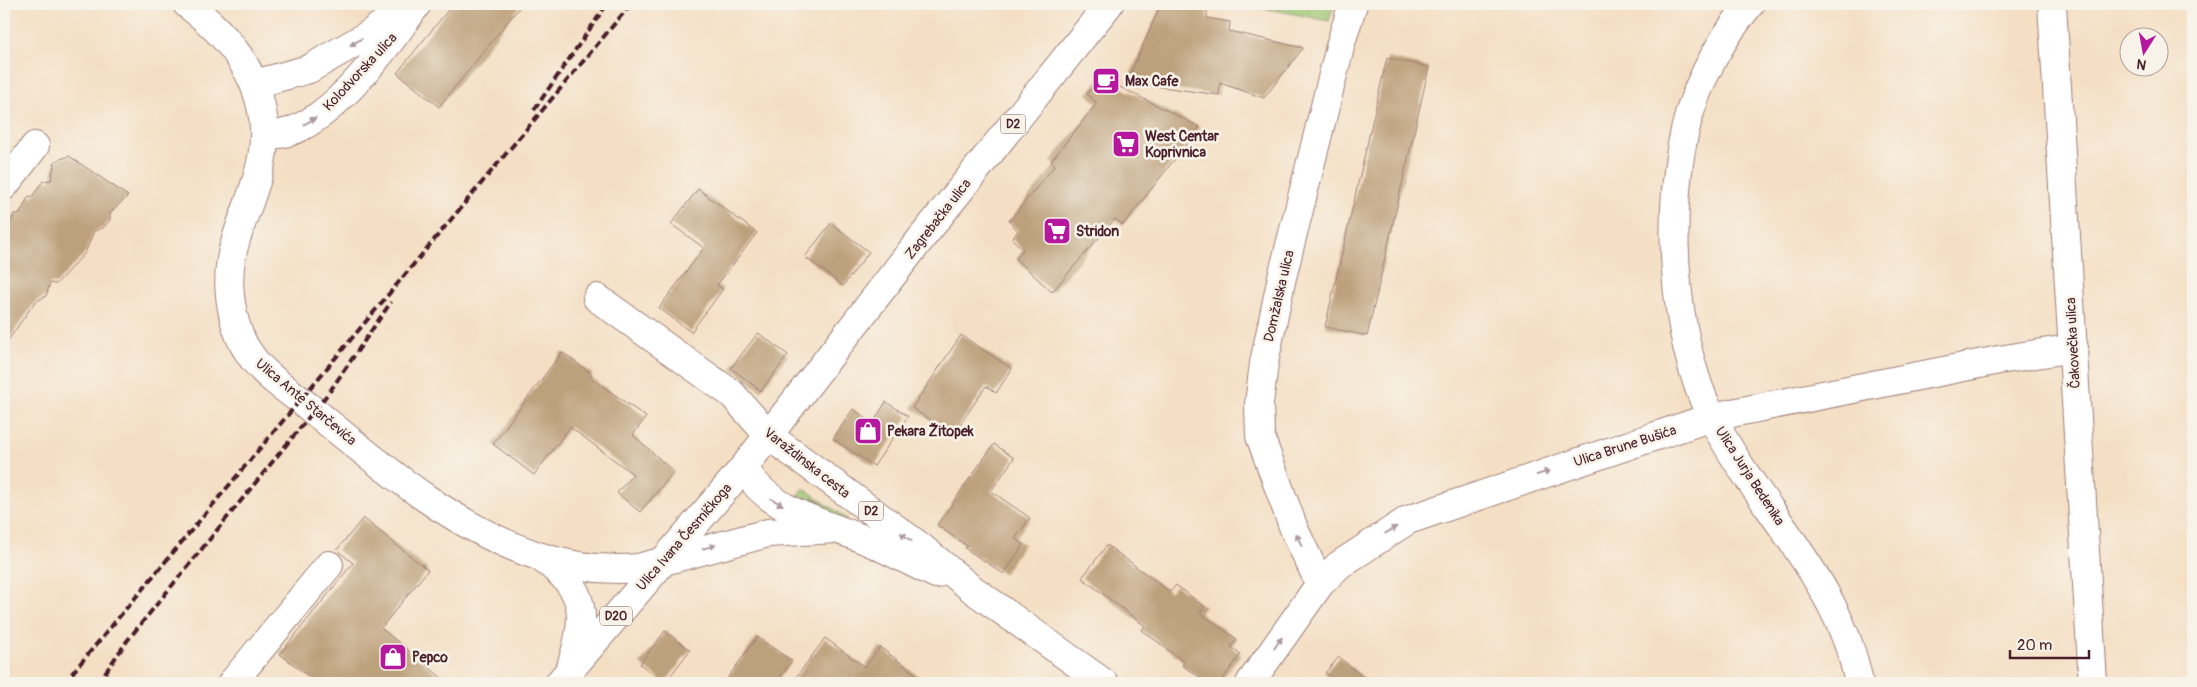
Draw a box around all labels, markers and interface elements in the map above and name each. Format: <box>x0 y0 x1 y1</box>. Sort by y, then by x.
north arrow <box>2120 28 2170 78</box>
street label: Kolodvorska ulica <box>319 29 401 115</box>
one-way arrow <box>349 38 362 47</box>
text: N <box>2135 55 2148 74</box>
cafe icon: Max Cafe <box>1091 66 1121 96</box>
place label: Max Cafe <box>1125 73 1180 90</box>
road number: D2 <box>1000 115 1026 134</box>
one-way arrow <box>303 117 317 125</box>
place label: West Centar Koprivnica <box>1145 128 1220 161</box>
supermarket icon: West Centar Koprivnica <box>1111 129 1141 159</box>
street label: Zagrebačka ulica <box>901 175 975 263</box>
supermarket icon: Stridon <box>1042 216 1072 246</box>
place label: Stridon <box>1076 223 1119 240</box>
street label: Domžalska ulica <box>1260 248 1298 344</box>
street label: Čakovečka ulica <box>2061 297 2084 389</box>
street label: Ulica Ante Starčevića <box>252 355 360 449</box>
shop icon: Pekara Žitopek <box>853 416 883 446</box>
street label: Ulica Brune Bušića <box>1571 421 1679 471</box>
place label: Pekara Žitopek <box>887 422 974 440</box>
street label: Ulica Jurja Bedenika <box>1712 423 1788 529</box>
street label: Varaždinska cesta <box>761 424 853 502</box>
one-way arrow <box>1536 469 1551 477</box>
street label: Ulica Ivana Česmičkoga <box>632 479 735 594</box>
one-way arrow <box>770 497 784 506</box>
road number: D2 <box>858 502 884 520</box>
one-way arrow <box>1385 526 1398 535</box>
one-way arrow <box>899 532 913 542</box>
one-way arrow <box>1295 533 1303 547</box>
one-way arrow <box>702 543 717 551</box>
road number: D20 <box>600 606 632 626</box>
scale bar <box>2010 627 2088 659</box>
one-way arrow <box>1273 636 1283 650</box>
text: 20 m <box>2017 636 2052 655</box>
shop icon: Pepco <box>378 642 408 672</box>
place label: Pepco <box>412 649 448 666</box>

